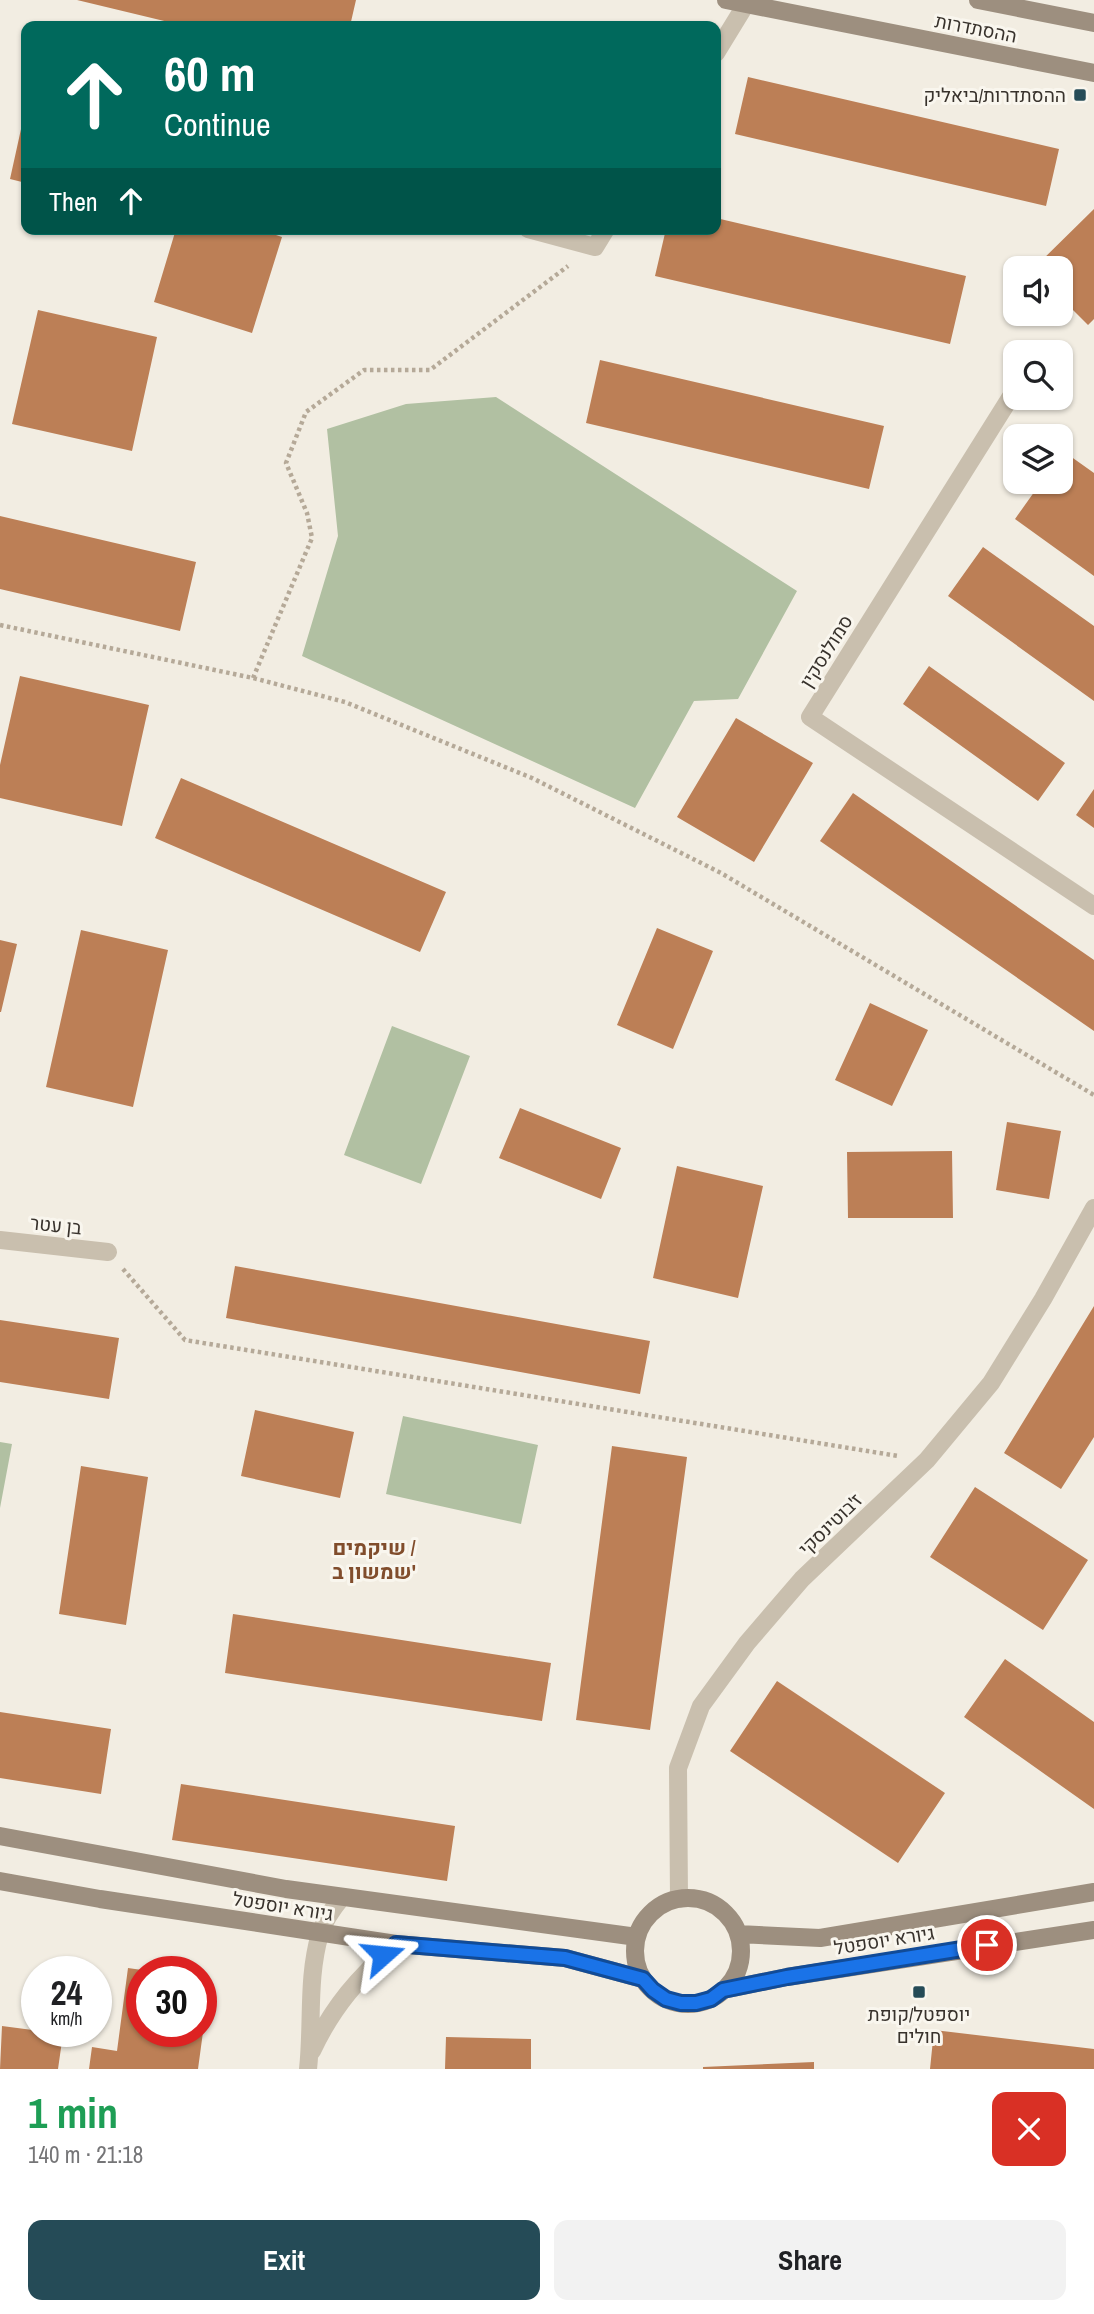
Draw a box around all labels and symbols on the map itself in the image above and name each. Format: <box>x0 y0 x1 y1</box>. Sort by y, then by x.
street label: ההסתדרות <box>933 7 1019 49</box>
place label: ההסתדרות/ביאליק <box>923 82 1066 108</box>
marker: ההסתדרות/ביאליק <box>1072 87 1088 103</box>
street label: סמולנסקין <box>793 610 859 692</box>
street label: בן עטר <box>29 1209 83 1241</box>
street label: ז'בוטינסקי <box>792 1487 868 1561</box>
district label: שיקמים / שמשון ב' <box>332 1533 416 1586</box>
street label: גיורא יוספטל <box>231 1885 335 1927</box>
pin <box>957 1915 1017 1975</box>
position arrow <box>346 1918 420 1992</box>
street label: גיורא יוספטל <box>832 1919 936 1961</box>
speed limit sign: 30 <box>126 1956 217 2047</box>
marker: יוספטל/קופת חולים <box>911 1984 927 2000</box>
place label: יוספטל/קופת חולים <box>868 2001 970 2049</box>

